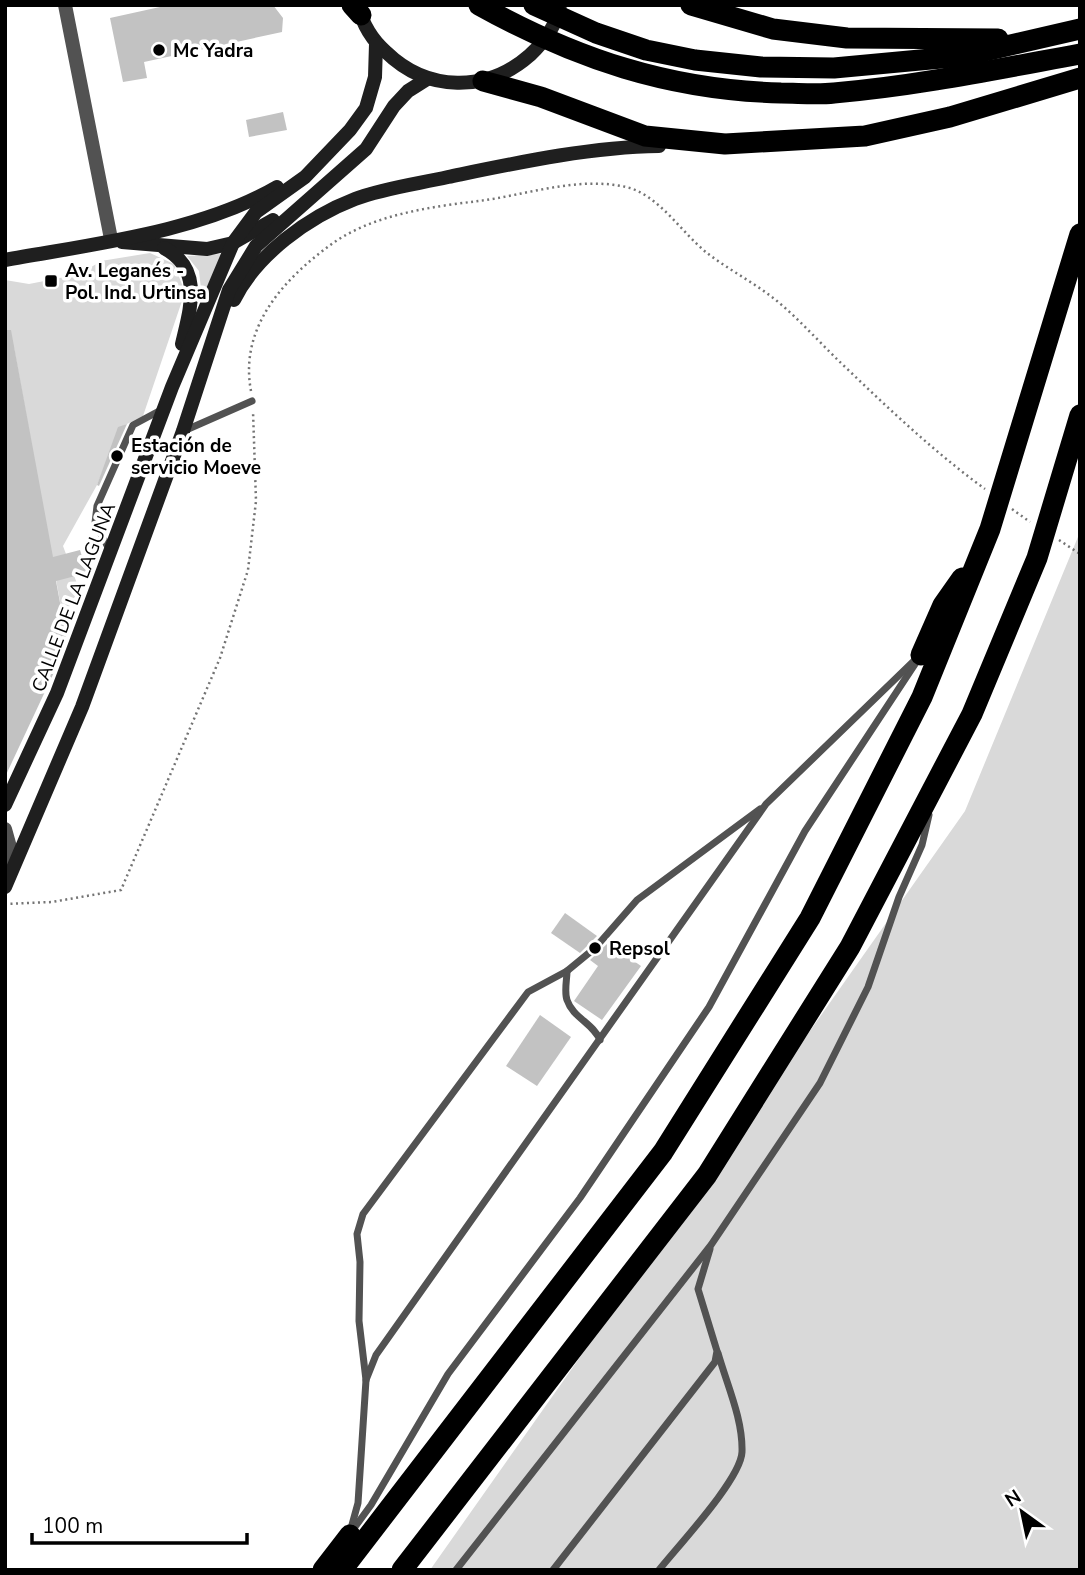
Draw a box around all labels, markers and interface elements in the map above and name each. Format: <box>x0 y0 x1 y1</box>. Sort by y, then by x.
place label: Mc Yadra <box>173 38 253 64</box>
marker: Mc Yadra <box>151 42 167 58</box>
place label: Av. Leganés - Pol. Ind. Urtinsa <box>65 258 207 306</box>
marker: Av. Leganés - Pol. Ind. Urtinsa <box>43 273 59 289</box>
place label: Estación de servicio Moeve <box>131 433 261 481</box>
marker: Estación de servicio Moeve <box>109 448 125 464</box>
street label: CALLE DE LA LAGUNA <box>26 499 122 696</box>
place label: Repsol <box>609 936 670 962</box>
marker: Repsol <box>587 940 603 956</box>
north arrow <box>987 1477 1057 1547</box>
text: N <box>1000 1484 1026 1513</box>
scale bar <box>32 1502 247 1546</box>
text: 100 m <box>42 1512 103 1540</box>

